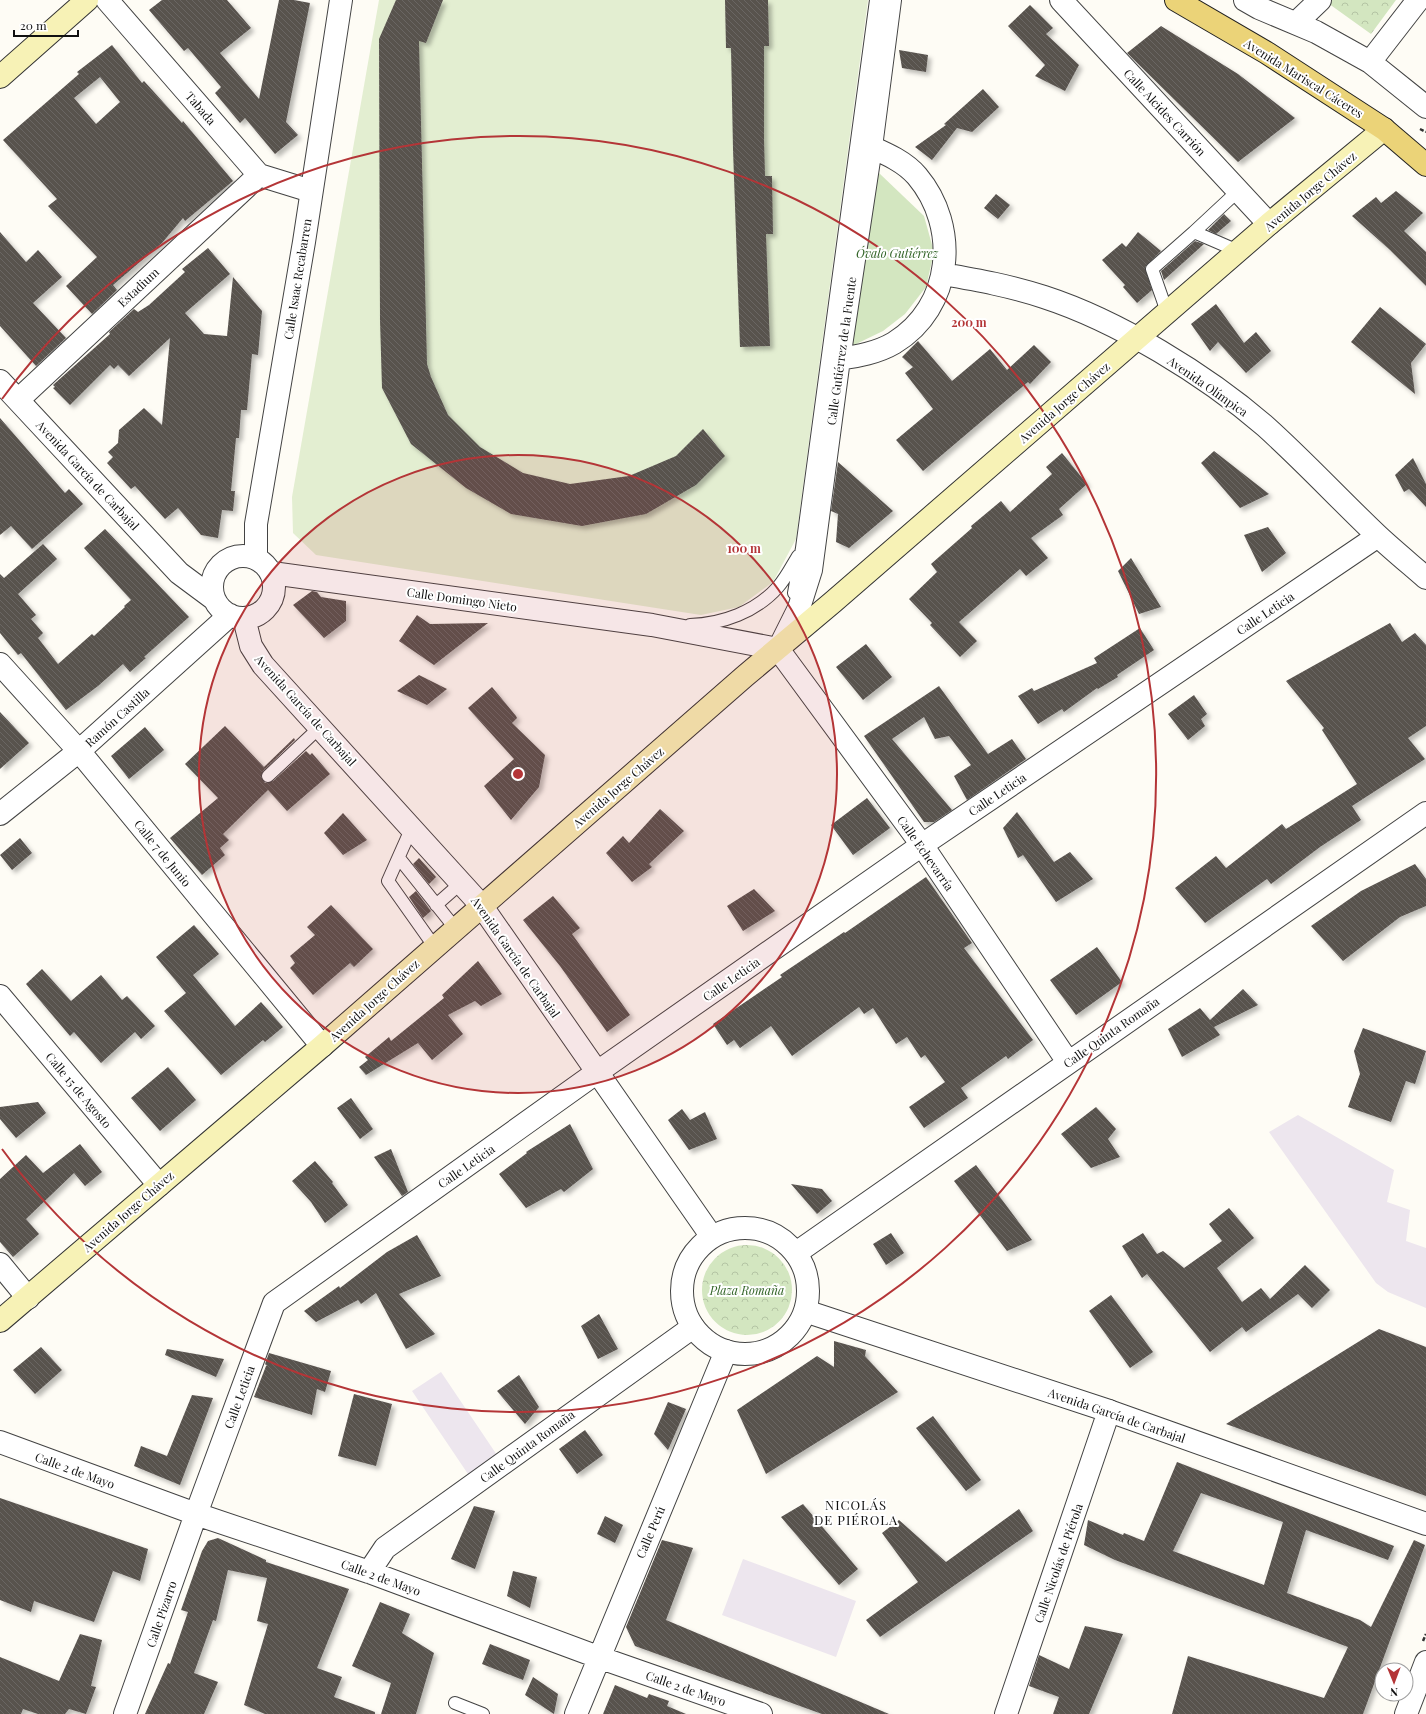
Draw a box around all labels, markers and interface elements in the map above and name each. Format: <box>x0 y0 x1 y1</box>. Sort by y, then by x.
scale bar <box>14 12 78 38</box>
text: 20 m <box>20 17 47 33</box>
street label: Avenida Mariscal Cáceres <box>1241 34 1366 121</box>
street label: Calle Alcides Carrión <box>1120 65 1210 159</box>
street label: Tabada <box>182 88 220 128</box>
street label: Avenida Jorge Chávez <box>1260 148 1360 235</box>
street label: Calle Isaac Recabarren <box>280 217 314 341</box>
park label: Óvalo Gutiérrez <box>856 245 939 261</box>
street label: Estadium <box>114 264 162 310</box>
street label: Calle Gutiérrez de la Fuente <box>823 276 859 426</box>
text: 200 m <box>951 314 987 330</box>
street label: Avenida Olímpica <box>1164 352 1251 420</box>
street label: Avenida Jorge Chávez <box>1014 358 1113 447</box>
street label: Avenida García de Carbajal <box>32 416 143 534</box>
text: 100 m <box>727 540 761 556</box>
street label: Calle Domingo Nieto <box>406 583 518 615</box>
street label: Calle Leticia <box>1233 588 1297 638</box>
street label: Avenida García de Carbajal <box>251 650 361 769</box>
street label: Ramón Castilla <box>81 684 153 750</box>
street label: Avenida Jorge Chávez <box>568 743 667 832</box>
centre of rings <box>511 767 525 781</box>
street label: Calle Leticia <box>965 769 1029 819</box>
street label: Calle Echevarría <box>894 812 958 894</box>
street label: Calle 7 de Junio <box>131 816 195 890</box>
street label: Avenida García de Carbajal <box>468 893 564 1021</box>
street label: Calle Leticia <box>699 953 763 1005</box>
street label: Avenida Jorge Chávez <box>325 955 422 1045</box>
street label: Calle Quinta Romaña <box>1060 993 1162 1071</box>
street label: Calle 15 de Agosto <box>43 1049 116 1132</box>
street label: Calle Leticia <box>434 1140 498 1192</box>
street label: Avenida Jorge Chávez <box>78 1167 177 1256</box>
park label: Plaza Romaña <box>709 1282 784 1298</box>
street label: Calle Leticia <box>220 1363 258 1431</box>
street label: Avenida García de Carbajal <box>1045 1384 1188 1446</box>
street label: Calle Quinta Romaña <box>476 1406 578 1486</box>
street label: Calle 2 de Mayo <box>33 1448 117 1492</box>
district label: NICOLÁS DE PIÉROLA <box>814 1496 898 1528</box>
street label: Calle Nicolás de Piérola <box>1030 1501 1086 1625</box>
street label: Calle Perú <box>632 1503 668 1561</box>
street label: Calle 2 de Mayo <box>339 1555 423 1599</box>
street label: Calle Pizarro <box>142 1578 180 1649</box>
north arrow <box>1374 1662 1414 1702</box>
street label: Calle 2 de Mayo <box>644 1667 729 1709</box>
text: N <box>1390 1685 1398 1700</box>

